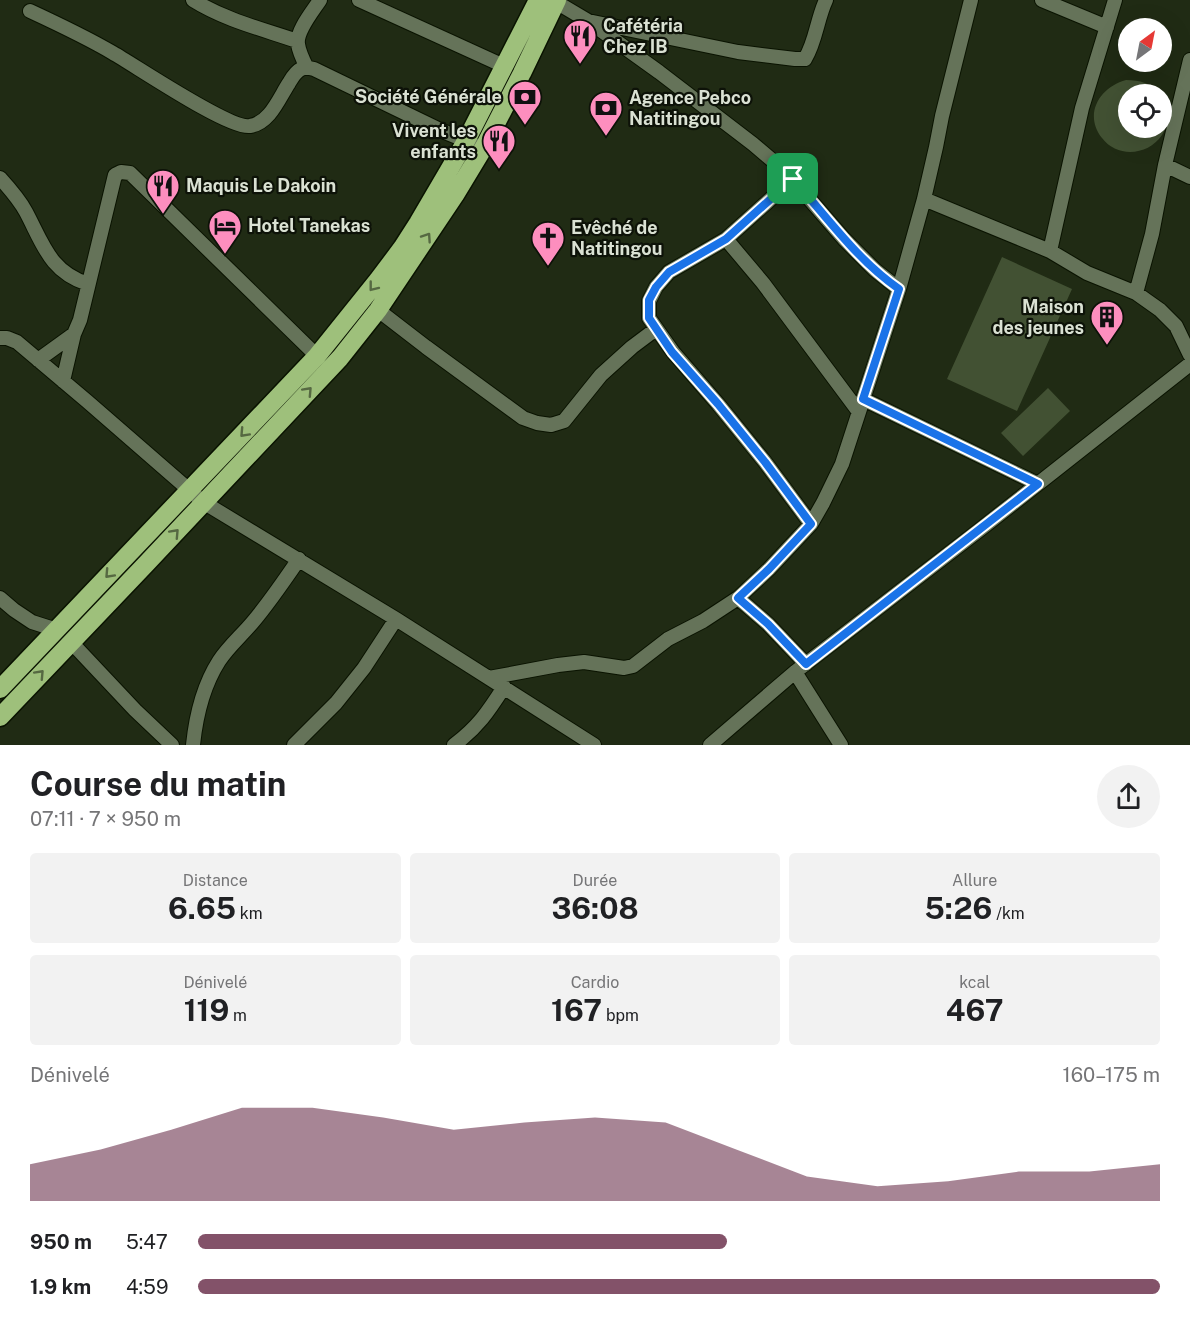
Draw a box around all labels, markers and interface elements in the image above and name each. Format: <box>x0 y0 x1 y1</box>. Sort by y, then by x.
place label: Cafétéria Chez IB <box>603 15 683 57</box>
restaurant icon: Cafétéria Chez IB <box>562 18 598 65</box>
north arrow <box>1118 18 1172 72</box>
map controls <box>1118 18 1172 138</box>
bank icon: Société Générale <box>507 79 543 126</box>
button: locate <box>1118 84 1172 138</box>
place label: Société Générale <box>355 86 502 107</box>
place label: Agence Pebco Natitingou <box>629 87 751 129</box>
bank icon: Agence Pebco Natitingou <box>588 90 624 137</box>
place label: Vivent les enfants <box>392 120 476 162</box>
restaurant icon: Vivent les enfants <box>481 123 517 170</box>
pin <box>767 153 818 204</box>
icon: arrive <box>776 162 809 195</box>
restaurant icon: Maquis Le Dakoin <box>145 168 181 215</box>
place label: Maquis Le Dakoin <box>186 175 336 196</box>
hotel icon: Hotel Tanekas <box>207 208 243 255</box>
place label: Hotel Tanekas <box>248 215 370 236</box>
place label: Evêché de Natitingou <box>571 217 662 259</box>
church icon: Evêché de Natitingou <box>530 220 566 267</box>
one-way arrow <box>420 233 432 243</box>
one-way arrow <box>369 280 380 291</box>
place label: Maison des jeunes <box>992 296 1084 338</box>
building icon: Maison des jeunes <box>1089 299 1125 346</box>
one-way arrow <box>301 388 312 399</box>
one-way arrow <box>241 426 252 437</box>
one-way arrow <box>168 530 179 540</box>
one-way arrow <box>106 566 117 577</box>
one-way arrow <box>33 671 44 681</box>
text: Course du matin <box>30 765 286 803</box>
button: share <box>1097 765 1160 828</box>
text: 07:11 · 7 × 950 m <box>30 807 181 831</box>
text: Distance <box>183 871 248 890</box>
text: Durée <box>573 871 617 890</box>
text: Allure <box>952 871 997 890</box>
text: 6.65 <box>168 890 236 926</box>
text: 36:08 <box>551 890 639 926</box>
text: 5:26 <box>925 890 992 926</box>
text: km <box>236 904 263 923</box>
text: /km <box>992 904 1025 923</box>
text: Dénivelé <box>183 973 247 992</box>
text: Cardio <box>571 973 619 992</box>
text: kcal <box>959 973 990 992</box>
text: 119 <box>184 992 229 1028</box>
text: 167 <box>551 992 602 1028</box>
text: 467 <box>946 992 1004 1028</box>
text: m <box>229 1006 247 1025</box>
text: bpm <box>602 1006 639 1025</box>
text: Dénivelé <box>30 1063 110 1087</box>
text: 160–175 m <box>1063 1063 1160 1087</box>
text: 950 m <box>30 1230 92 1254</box>
text: 5:47 <box>126 1230 168 1254</box>
text: 1.9 km <box>30 1275 91 1299</box>
text: 4:59 <box>126 1275 168 1299</box>

